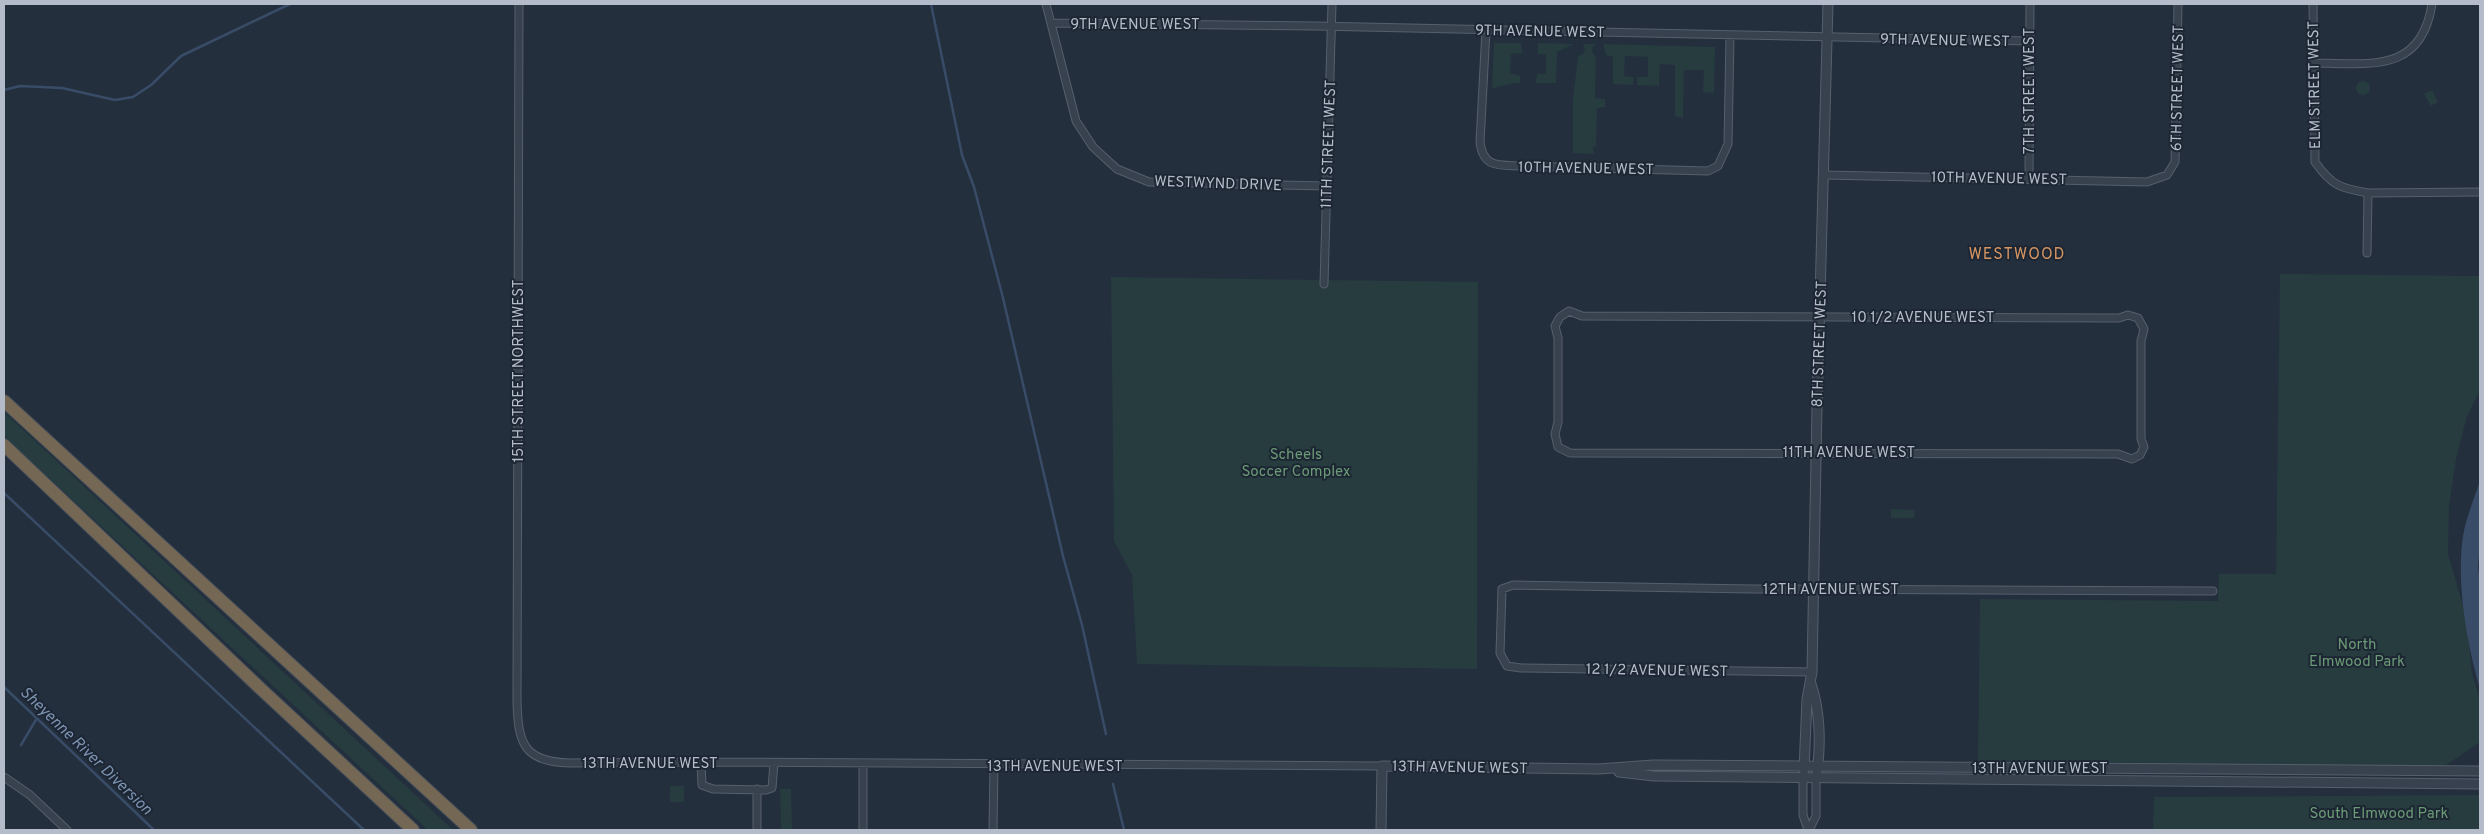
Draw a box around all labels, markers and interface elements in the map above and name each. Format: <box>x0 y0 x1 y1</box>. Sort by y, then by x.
street label: 9TH AVENUE WEST <box>1070 16 1200 35</box>
street label: ELM STREET WEST <box>2305 21 2326 149</box>
street label: 9TH AVENUE WEST <box>1475 22 1605 43</box>
street label: 6TH STREET WEST <box>2168 25 2189 151</box>
street label: 7TH STREET WEST <box>2021 28 2040 154</box>
street label: 9TH AVENUE WEST <box>1880 31 2010 52</box>
street label: 11TH STREET WEST <box>1318 79 1341 209</box>
street label: 10TH AVENUE WEST <box>1518 159 1654 180</box>
street label: 10TH AVENUE WEST <box>1931 169 2067 190</box>
street label: WESTWYND DRIVE <box>1154 173 1282 196</box>
district label: WESTWOOD <box>1969 245 2065 265</box>
street label: 15TH STREET NORTHWEST <box>510 279 529 463</box>
street label: 8TH STREET WEST <box>1809 280 1832 408</box>
street label: 10 1/2 AVENUE WEST <box>1852 309 1994 328</box>
street label: 11TH AVENUE WEST <box>1783 444 1915 463</box>
park label: Scheels Soccer Complex <box>1242 446 1351 482</box>
street label: 12TH AVENUE WEST <box>1763 581 1899 600</box>
park label: North Elmwood Park <box>2309 636 2405 672</box>
street label: 12 1/2 AVENUE WEST <box>1586 661 1728 682</box>
water label: Sheyenne River Diversion <box>15 683 156 820</box>
street label: 13TH AVENUE WEST <box>582 755 718 774</box>
street label: 13TH AVENUE WEST <box>987 758 1123 777</box>
street label: 13TH AVENUE WEST <box>1392 758 1528 779</box>
street label: 13TH AVENUE WEST <box>1972 760 2108 779</box>
park label: South Elmwood Park <box>2309 805 2449 824</box>

